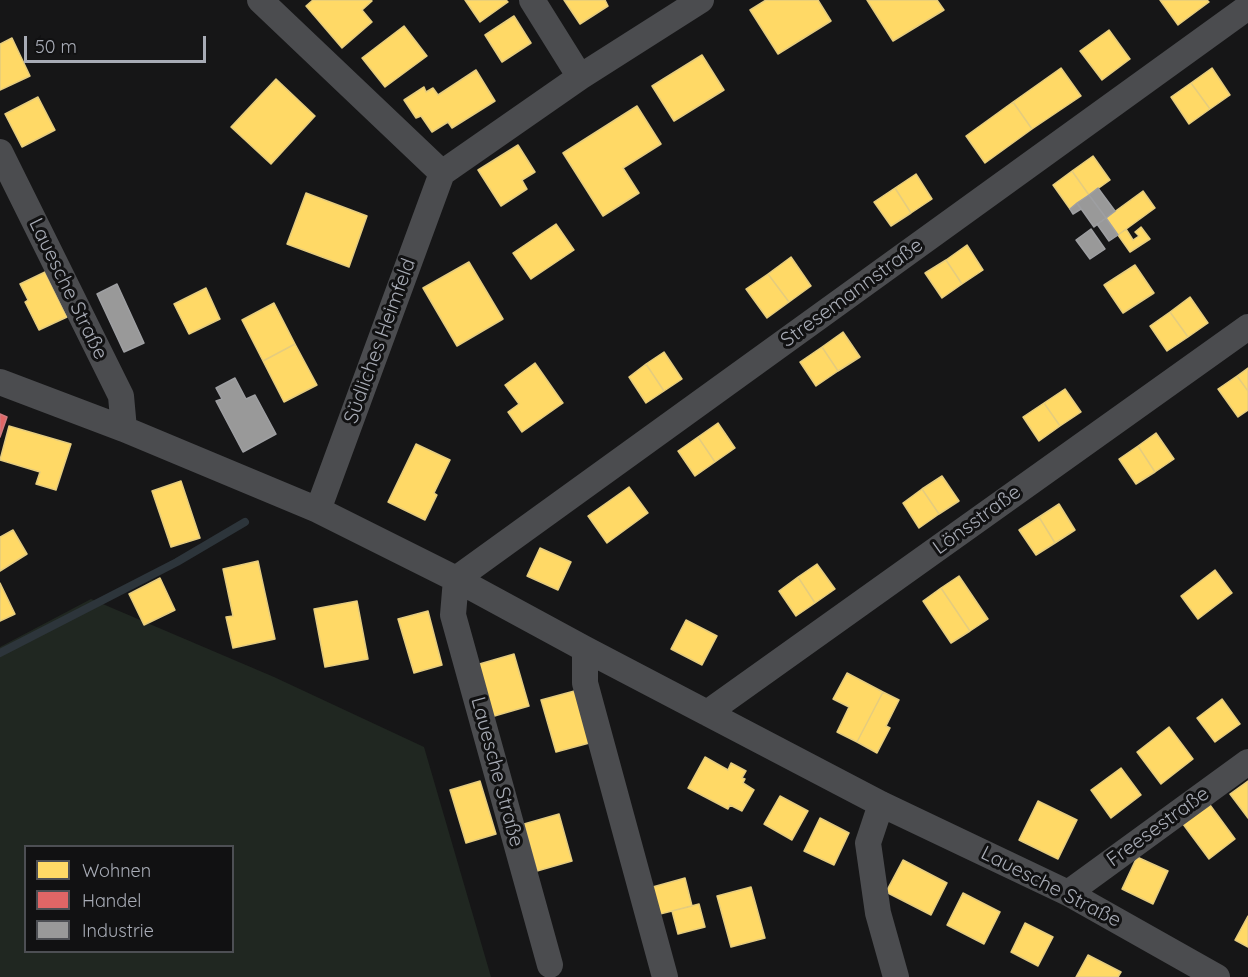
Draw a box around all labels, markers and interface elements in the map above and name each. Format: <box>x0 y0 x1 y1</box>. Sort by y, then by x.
scale bar <box>27 24 208 62</box>
text: 50 m <box>35 35 77 58</box>
street label: Lauesche Straße <box>23 214 113 364</box>
street label: Stresemannstraße <box>776 233 928 353</box>
street label: Südliches Heimfeld <box>339 255 421 427</box>
street label: Lönsstraße <box>928 480 1026 560</box>
street label: Lauesche Straße <box>465 694 529 850</box>
street label: Freesestraße <box>1102 782 1214 872</box>
street label: Lauesche Straße <box>977 841 1125 933</box>
legend <box>24 845 234 953</box>
text: Wohnen <box>82 859 151 882</box>
text: Handel <box>82 889 142 912</box>
text: Industrie <box>82 919 154 942</box>

